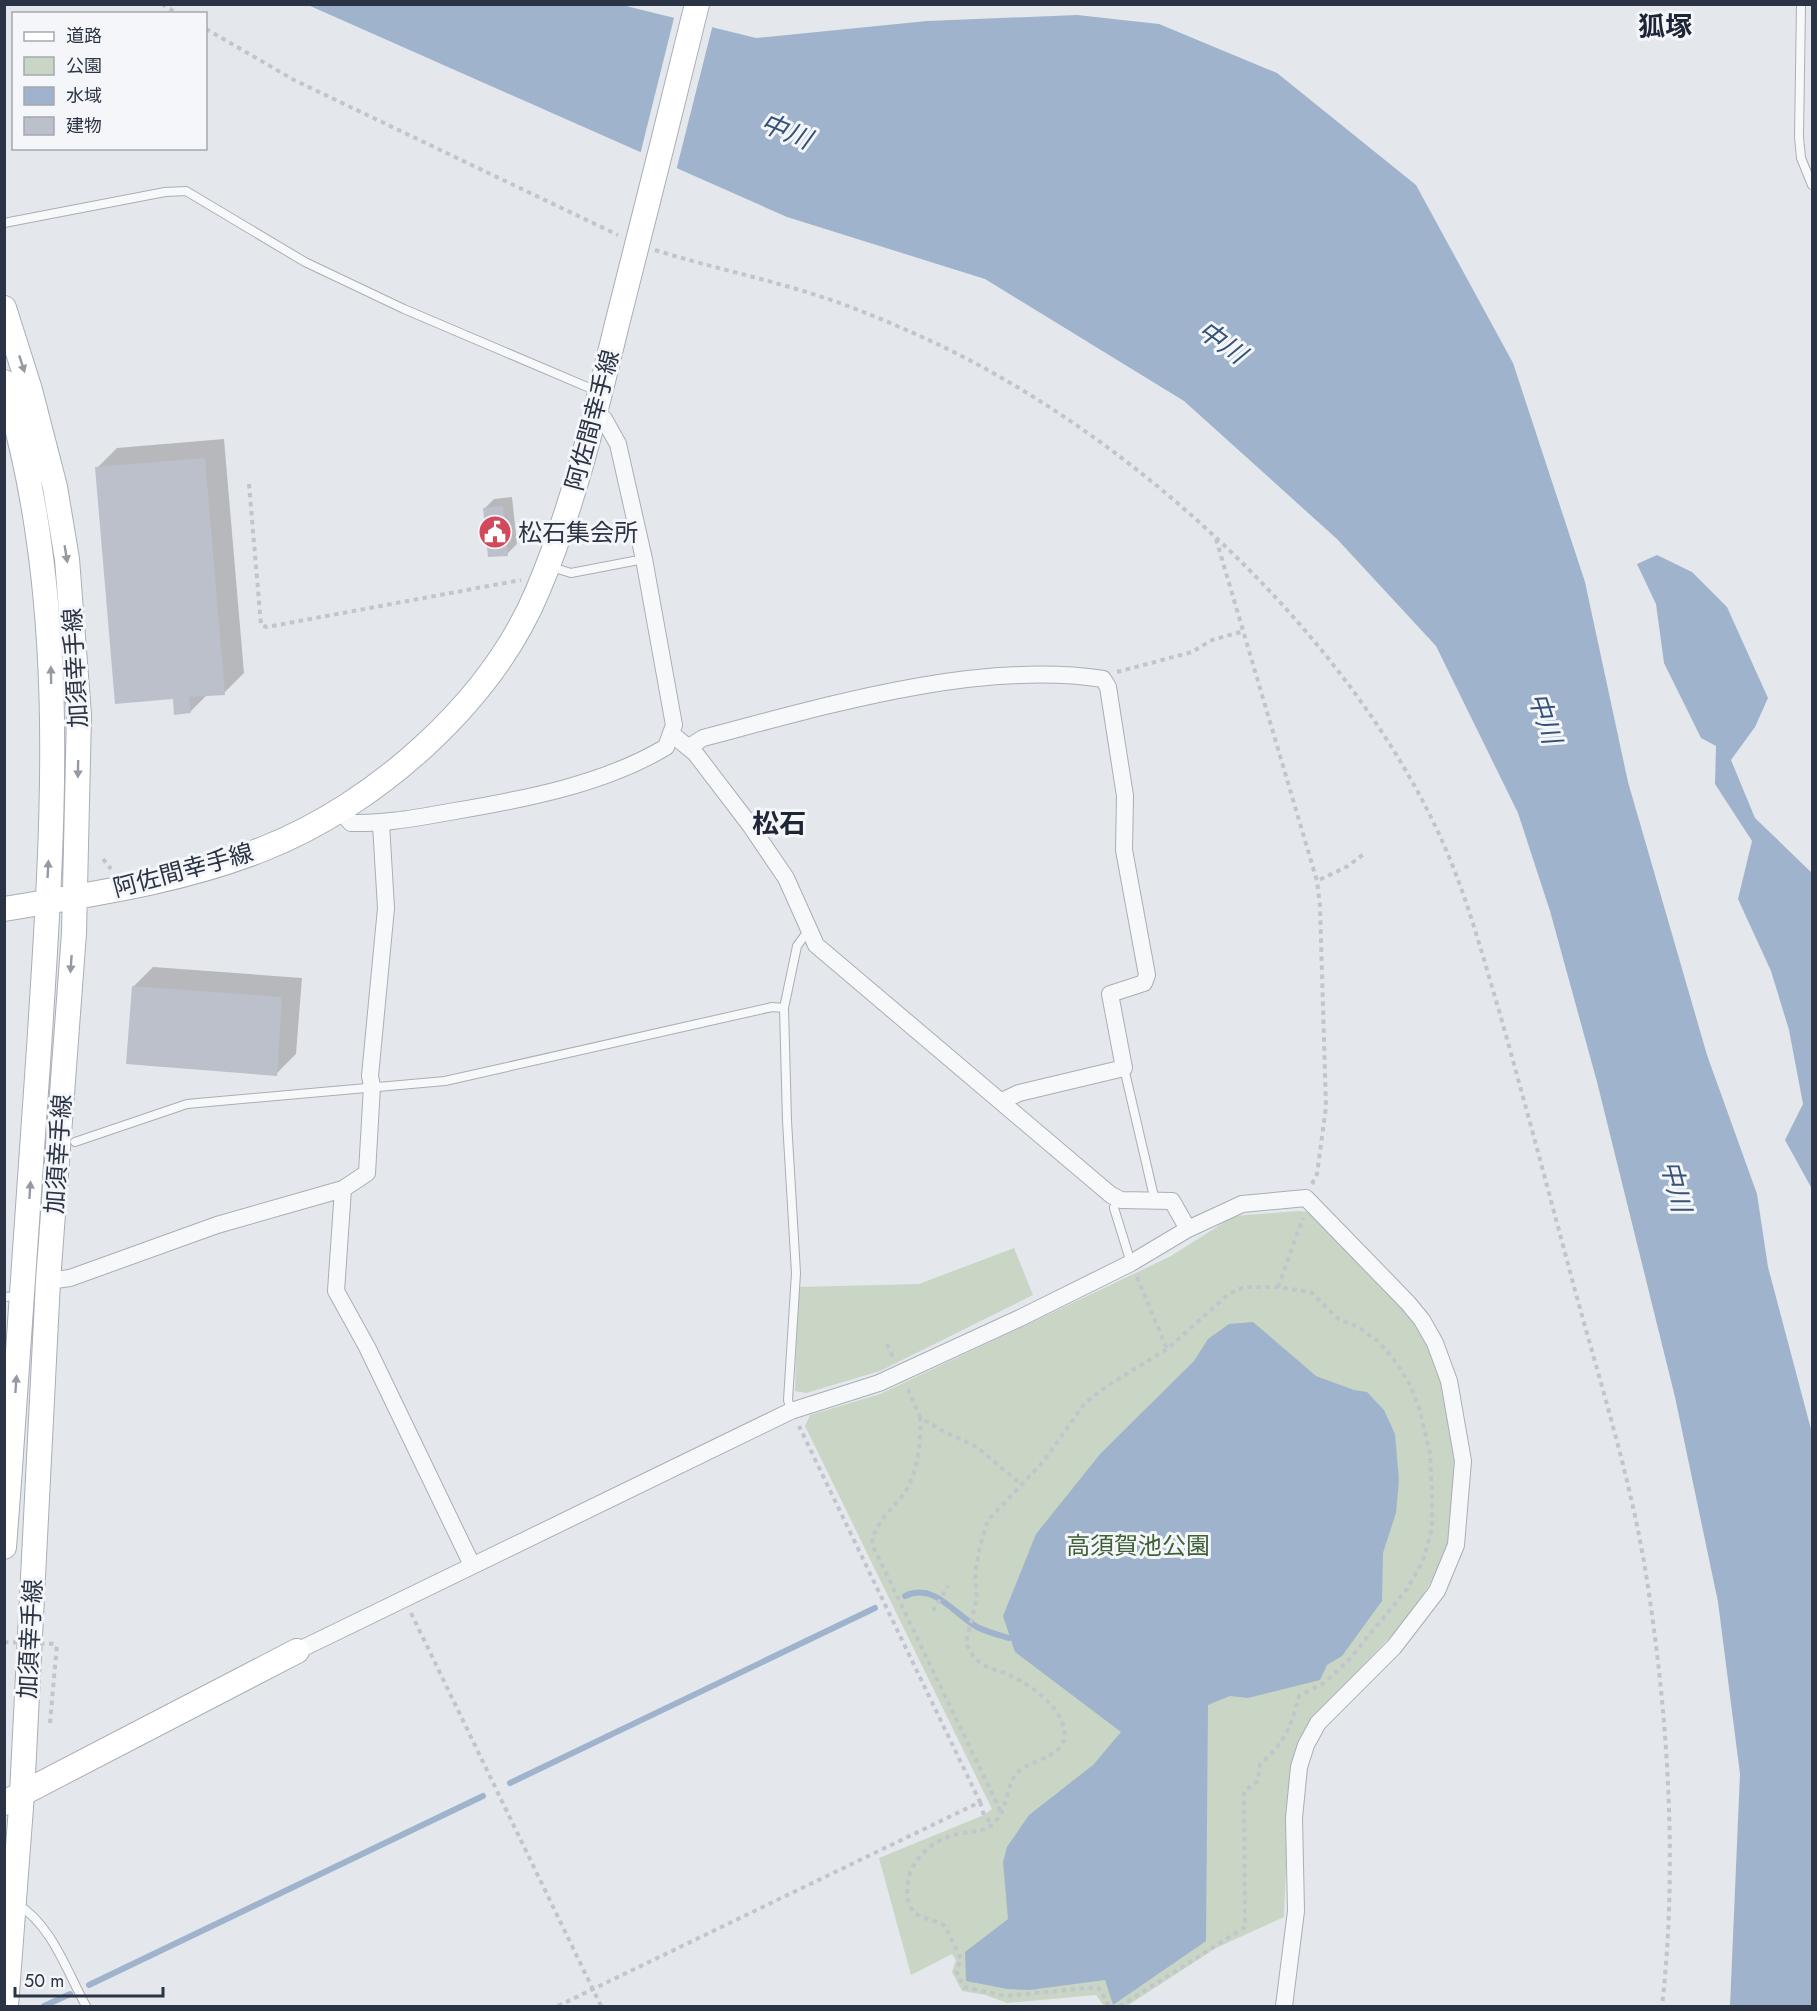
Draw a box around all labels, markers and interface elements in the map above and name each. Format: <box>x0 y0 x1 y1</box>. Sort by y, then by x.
district label: 狐塚 <box>1638 7 1692 46</box>
legend <box>12 12 207 150</box>
text: 道路 <box>66 23 102 49</box>
text: 公園 <box>66 53 102 79</box>
text: 水域 <box>66 83 102 109</box>
water label: 中川 <box>755 104 820 159</box>
text: 建物 <box>66 113 102 139</box>
water label: 中川 <box>1190 311 1257 374</box>
street label: 阿佐間幸手線 <box>556 346 628 494</box>
one-way arrow <box>18 355 27 373</box>
public building icon: 松石集会所 <box>477 514 513 550</box>
place label: 松石集会所 <box>518 515 638 550</box>
one-way arrow <box>62 544 71 563</box>
street label: 加須幸手線 <box>54 607 96 729</box>
one-way arrow <box>46 665 56 684</box>
water label: 中川 <box>1519 687 1572 751</box>
one-way arrow <box>73 760 83 779</box>
district label: 松石 <box>752 804 806 843</box>
street label: 阿佐間幸手線 <box>109 834 257 906</box>
one-way arrow <box>44 860 53 879</box>
one-way arrow <box>67 955 76 974</box>
street label: 加須幸手線 <box>36 1093 80 1215</box>
water label: 中川 <box>1651 1156 1701 1219</box>
one-way arrow <box>25 1180 34 1199</box>
one-way arrow <box>12 1375 21 1394</box>
park label: 高須賀池公園 <box>1066 1528 1210 1563</box>
street label: 加須幸手線 <box>9 1578 51 1700</box>
scale bar <box>15 1960 164 1998</box>
text: 50 m <box>24 1968 64 1994</box>

